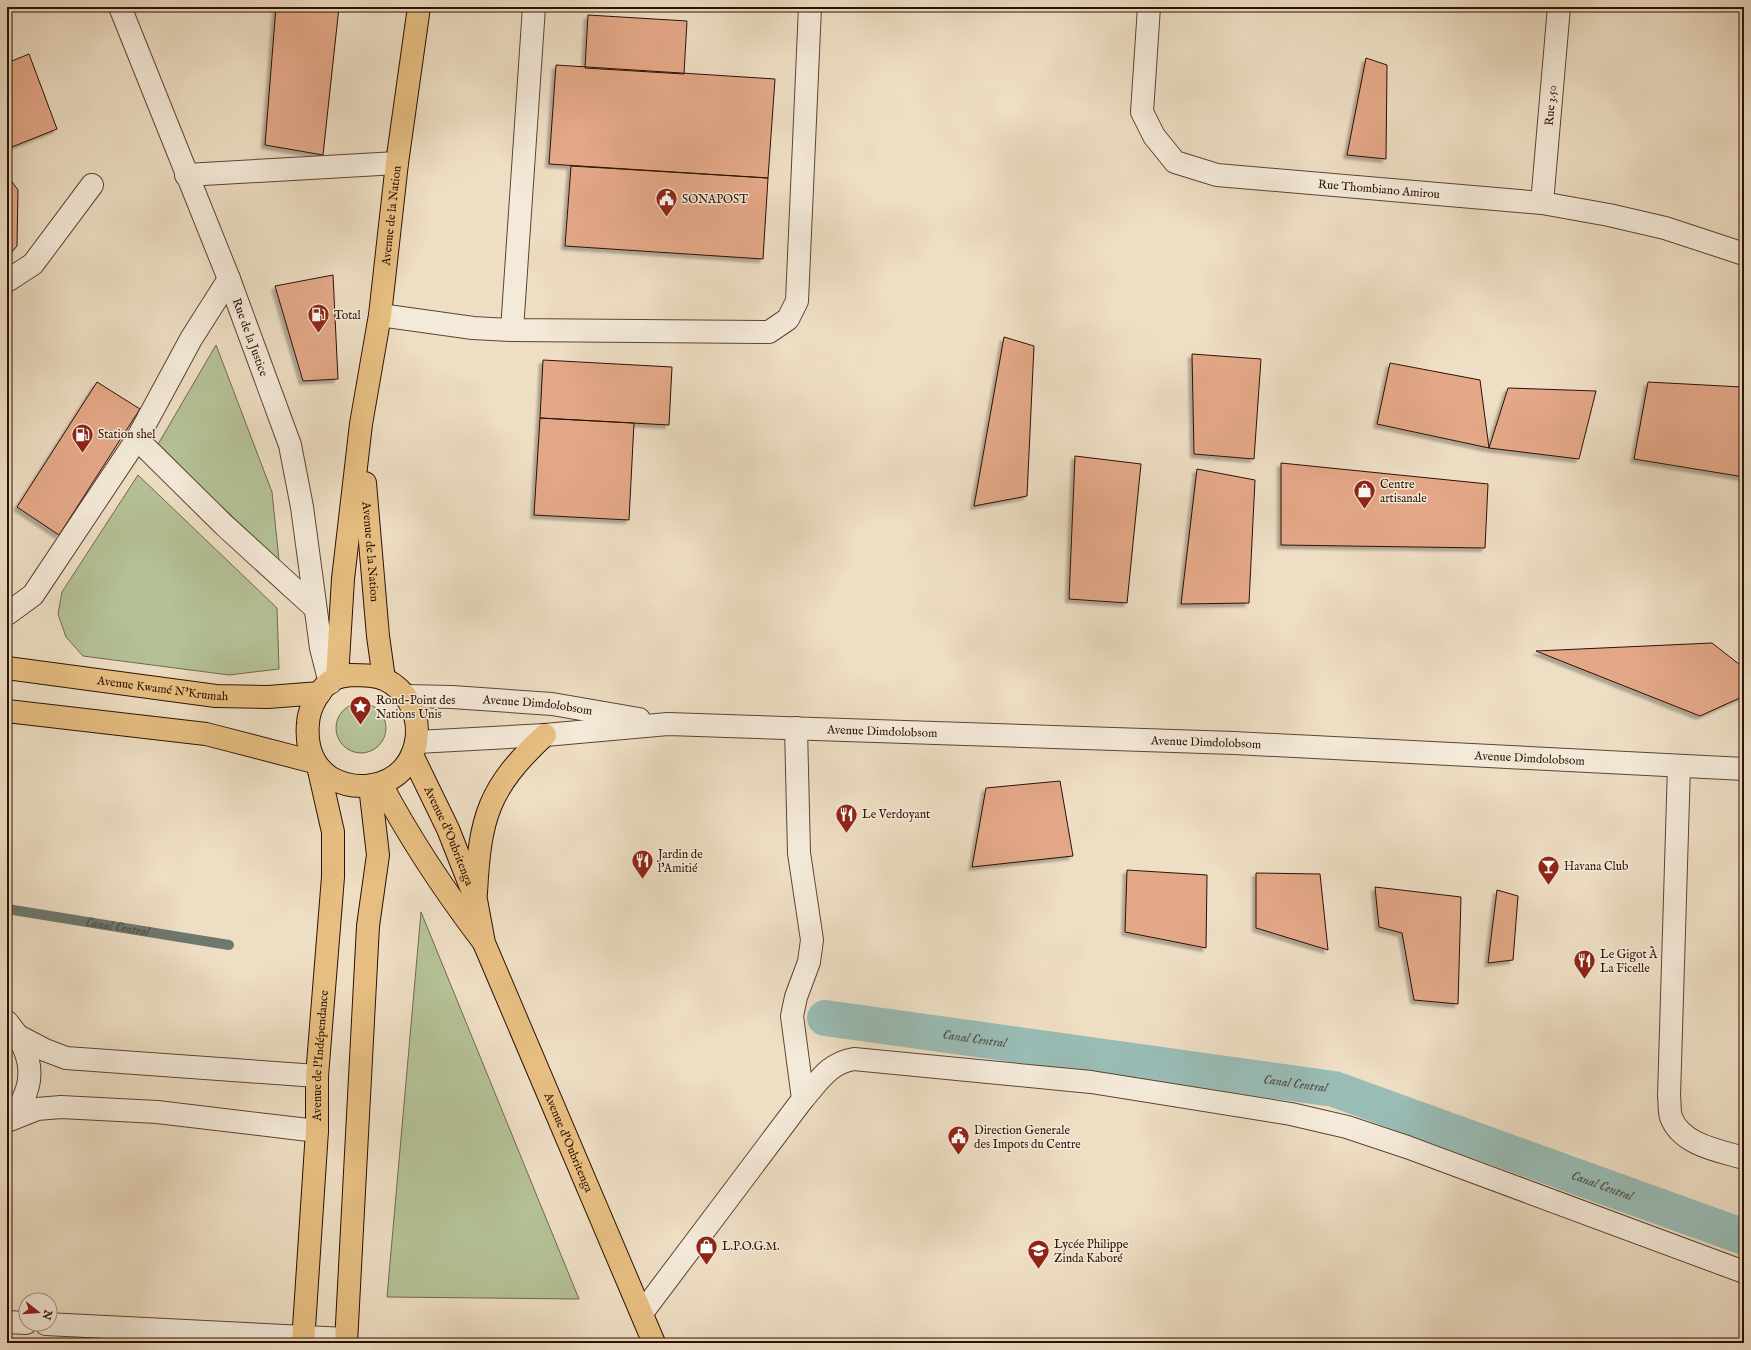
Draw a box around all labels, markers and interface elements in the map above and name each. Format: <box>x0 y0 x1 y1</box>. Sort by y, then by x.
street label: Rue 3.50 <box>1541 84 1560 126</box>
street label: Avenue de la Nation <box>378 164 404 267</box>
street label: Rue Thombiano Amirou <box>1317 176 1440 202</box>
public building icon: SONAPOST <box>654 186 680 219</box>
place label: SONAPOST <box>682 192 748 207</box>
street label: Rue de la Justice <box>229 296 272 379</box>
fuel station icon: Total <box>305 302 331 335</box>
place label: Total <box>334 308 361 323</box>
fuel station icon: Station shel <box>70 421 96 454</box>
place label: Station shel <box>98 427 156 442</box>
place label: Centre artisanale <box>1380 477 1427 506</box>
shop icon: Centre artisanale <box>1351 478 1377 511</box>
street label: Avenue de la Nation <box>359 500 383 603</box>
street label: Avenue Kwamé N'Krumah <box>95 673 229 704</box>
street label: Avenue Dimdolobsom <box>481 692 594 718</box>
place label: Rond-Point des Nations Unis <box>376 693 455 722</box>
place icon: Rond-Point des Nations Unis <box>348 694 374 727</box>
street label: Avenue Dimdolobsom <box>826 722 938 741</box>
street label: Avenue Dimdolobsom <box>1150 733 1262 752</box>
street label: Avenue Dimdolobsom <box>1473 748 1585 768</box>
street label: Avenue d'Oubritenga <box>420 783 477 888</box>
restaurant icon: Le Verdoyant <box>833 801 859 834</box>
place label: Le Verdoyant <box>862 807 930 822</box>
place label: Jardin de l'Amitié <box>656 847 703 876</box>
restaurant icon: Jardin de l'Amitié <box>630 848 656 881</box>
bar icon: Havana Club <box>1536 853 1562 886</box>
place label: Havana Club <box>1564 859 1628 874</box>
water label: Canal Central <box>84 913 152 941</box>
place label: Le Gigot À La Ficelle <box>1600 946 1658 976</box>
restaurant icon: Le Gigot À La Ficelle <box>1572 948 1598 981</box>
street label: Avenue de l'Indépendance <box>310 989 331 1122</box>
water label: Canal Central <box>942 1026 1008 1052</box>
water label: Canal Central <box>1262 1071 1329 1097</box>
street label: Avenue d'Oubritenga <box>541 1089 597 1195</box>
place label: Direction Generale des Impots du Centre <box>974 1123 1081 1153</box>
public building icon: Direction Generale des Impots du Centre <box>946 1124 972 1157</box>
water label: Canal Central <box>1569 1167 1636 1205</box>
shop icon: L.P.O.G.M. <box>693 1233 719 1266</box>
place label: Lycée Philippe Zinda Kaboré <box>1054 1237 1129 1266</box>
school or university icon: Lycée Philippe Zinda Kaboré <box>1026 1238 1052 1271</box>
place label: L.P.O.G.M. <box>722 1239 780 1254</box>
north arrow <box>18 1292 58 1332</box>
text: N <box>38 1307 55 1322</box>

